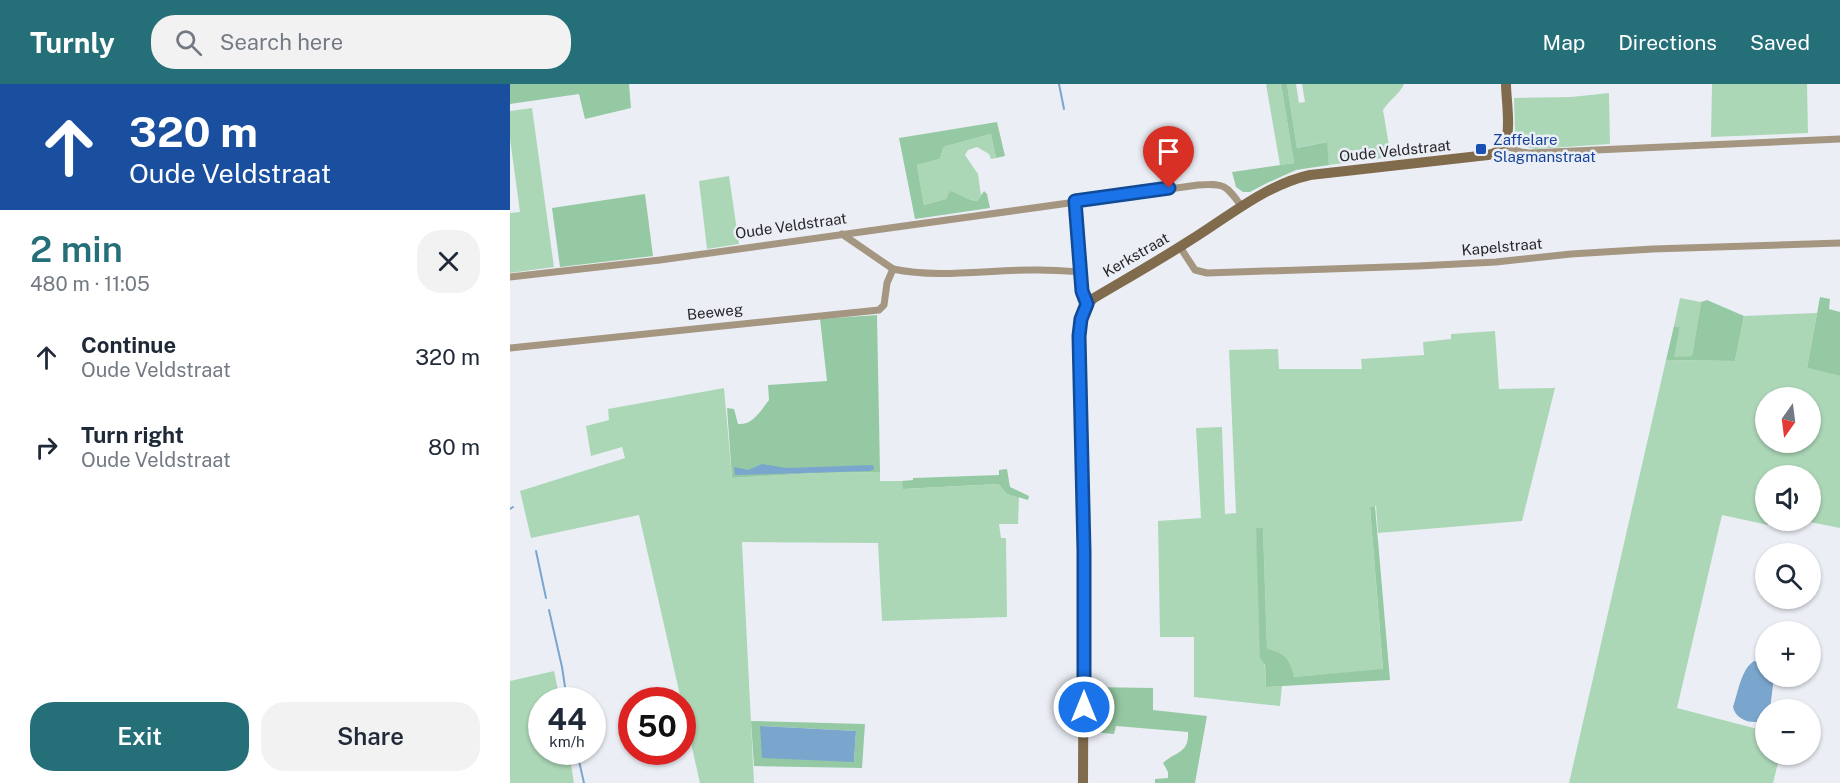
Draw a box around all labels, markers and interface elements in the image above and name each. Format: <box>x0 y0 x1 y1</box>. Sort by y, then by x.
search box <box>151 15 571 69</box>
text: Turnly <box>30 26 115 59</box>
icon: search <box>172 26 205 59</box>
text: Search here <box>220 29 343 55</box>
text: Map <box>1543 30 1585 55</box>
text: Directions <box>1618 30 1717 55</box>
text: Saved <box>1750 30 1810 55</box>
text: 320 m <box>129 107 258 156</box>
icon: ahead <box>30 108 108 186</box>
pin <box>1143 126 1194 188</box>
place label: Zaffelare Slagmanstraat <box>1493 131 1596 165</box>
icon: arrive <box>1152 135 1185 168</box>
street label: Oude Veldstraat <box>1338 136 1452 165</box>
marker: Zaffelare Slagmanstraat <box>1474 142 1488 156</box>
text: Oude Veldstraat <box>129 157 331 189</box>
street label: Oude Veldstraat <box>734 209 848 242</box>
text: 2 min <box>30 228 123 270</box>
street label: Kerkstraat <box>1100 229 1172 280</box>
button: close <box>417 230 480 293</box>
street label: Kapelstraat <box>1461 234 1543 259</box>
text: 480 m · 11:05 <box>30 272 150 296</box>
street label: Beeweg <box>686 300 744 323</box>
text: Continue <box>81 332 176 358</box>
icon: ahead <box>30 341 63 374</box>
text: 320 m <box>415 344 480 370</box>
text: Oude Veldstraat <box>81 358 231 382</box>
north arrow <box>1755 387 1821 453</box>
map controls <box>1755 387 1821 765</box>
text: Turn right <box>81 422 184 448</box>
icon: right <box>30 431 63 464</box>
text: 80 m <box>428 434 480 460</box>
text: Oude Veldstraat <box>81 448 231 472</box>
button: sound <box>1755 465 1821 531</box>
button: search <box>1755 543 1821 609</box>
button: + <box>1755 621 1821 687</box>
position arrow <box>1052 675 1116 739</box>
speed limit sign: 50 <box>618 687 696 765</box>
button: − <box>1755 699 1821 765</box>
text: 44 <box>547 701 587 737</box>
button: Exit <box>30 702 249 771</box>
button: Share <box>261 702 480 771</box>
text: km/h <box>549 733 585 750</box>

